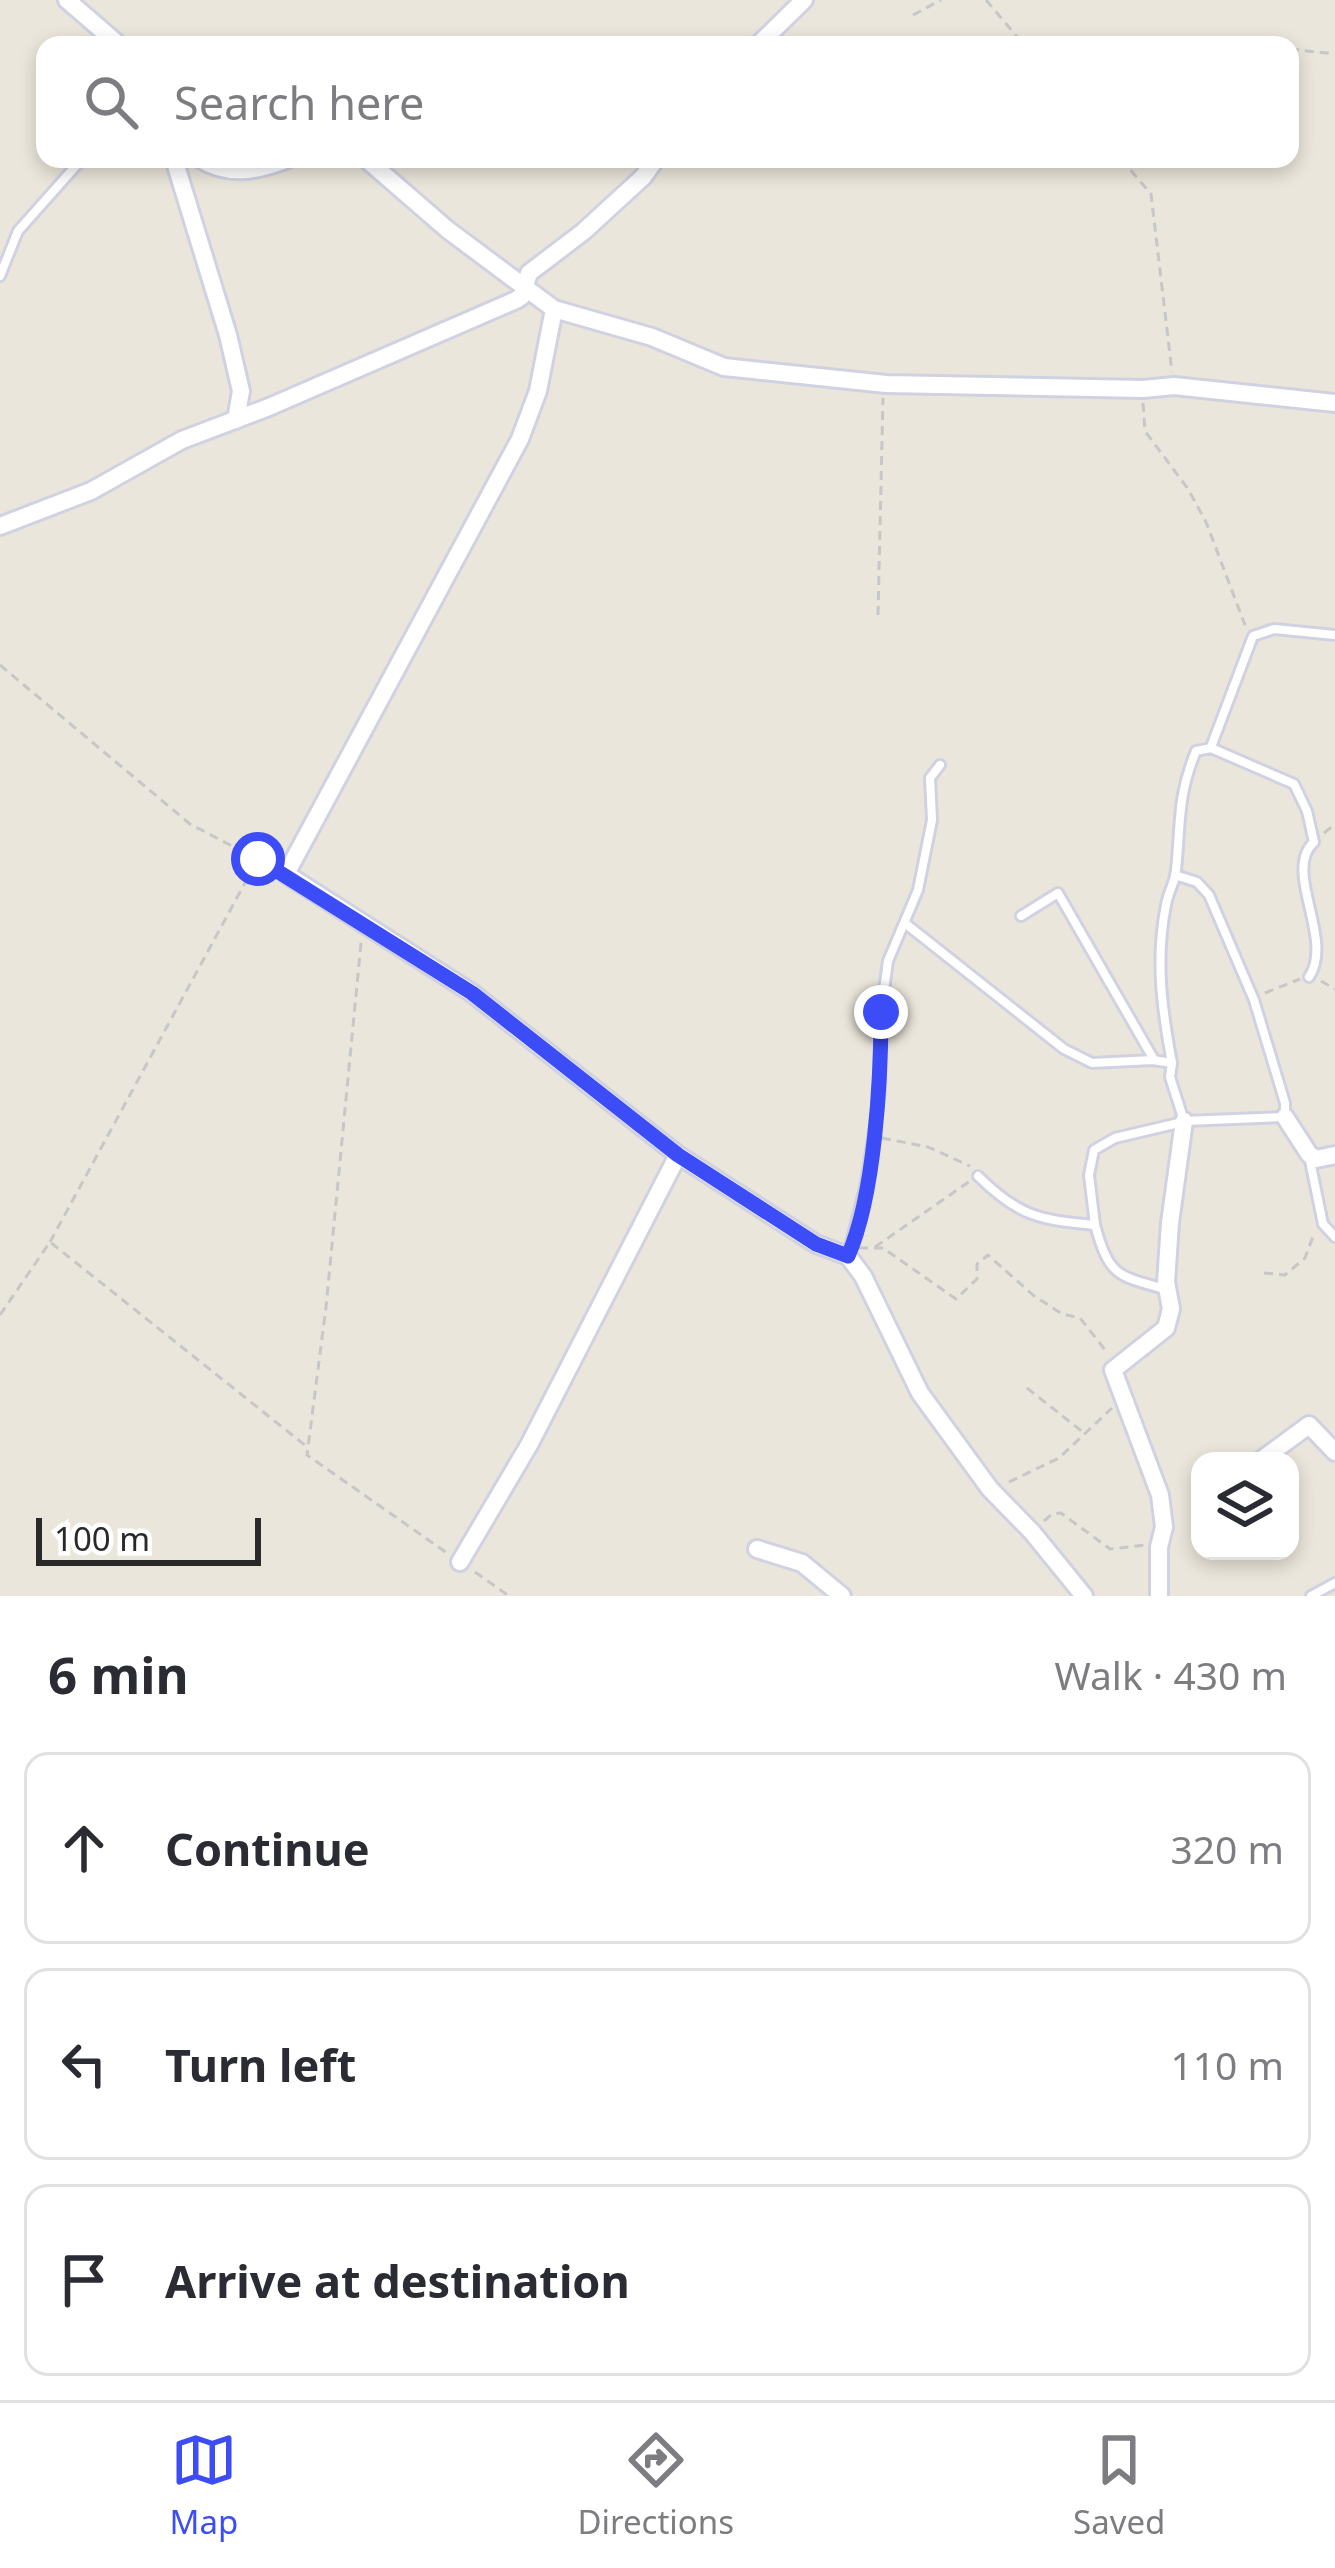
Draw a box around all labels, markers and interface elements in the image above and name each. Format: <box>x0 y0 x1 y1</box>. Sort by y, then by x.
search box <box>36 36 1299 168</box>
icon: search <box>78 69 144 135</box>
text: Search here <box>174 72 424 133</box>
route start <box>231 832 285 886</box>
route end <box>854 985 908 1039</box>
map controls <box>1191 1452 1299 1560</box>
button: layers <box>1191 1452 1299 1560</box>
scale bar <box>36 1512 261 1565</box>
text: 100 m <box>54 1516 150 1561</box>
text: 6 min <box>48 1639 189 1709</box>
text: Walk · 430 m <box>1054 1648 1287 1701</box>
icon: ahead <box>51 1815 117 1881</box>
text: Continue <box>165 1818 370 1879</box>
text: 320 m <box>1170 1822 1284 1875</box>
icon: left <box>51 2031 117 2097</box>
text: Turn left <box>165 2034 356 2095</box>
text: 110 m <box>1170 2038 1284 2091</box>
icon: arrive <box>51 2247 117 2313</box>
text: Arrive at destination <box>165 2250 630 2311</box>
tab: Map <box>170 2427 238 2544</box>
tab: Directions <box>577 2427 734 2544</box>
tab: Saved <box>1073 2427 1165 2544</box>

